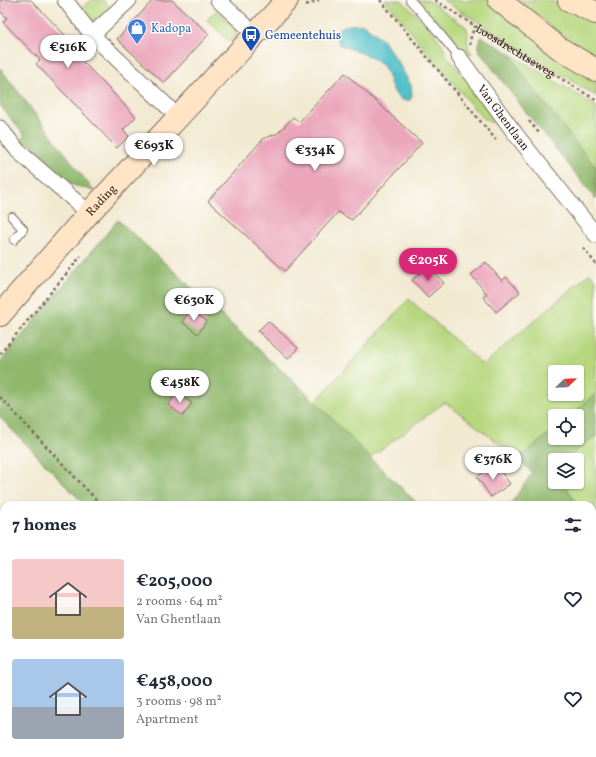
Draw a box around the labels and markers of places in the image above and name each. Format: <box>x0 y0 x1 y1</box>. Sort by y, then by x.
shop icon: Kadopa <box>126 17 148 45</box>
place label: Kadopa <box>151 21 191 37</box>
bus stop icon: Gemeentehuis <box>240 24 262 52</box>
place label: Gemeentehuis <box>265 28 341 44</box>
pin: €516K <box>40 35 96 69</box>
pin: €693K <box>126 133 182 167</box>
pin: €334K <box>287 138 343 172</box>
pin: €205K <box>400 248 456 282</box>
pin: €630K <box>166 288 222 322</box>
pin: €458K <box>152 370 208 404</box>
pin: €376K <box>465 447 521 481</box>

